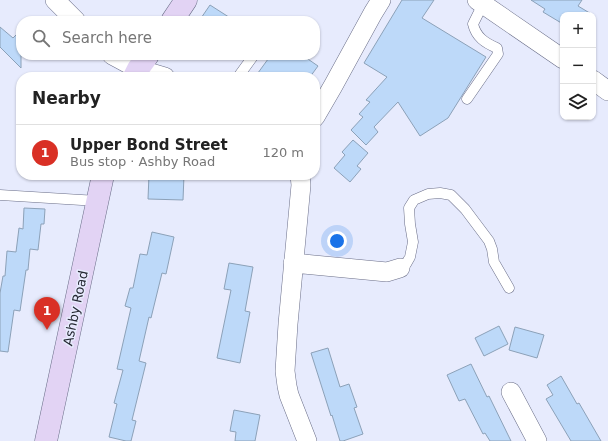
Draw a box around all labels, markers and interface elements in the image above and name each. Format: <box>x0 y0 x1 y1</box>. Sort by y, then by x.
map controls <box>560 12 596 120</box>
button: + <box>560 12 596 48</box>
search box <box>16 16 320 60</box>
icon: search <box>30 27 52 49</box>
text: Search here <box>62 29 152 47</box>
button: − <box>560 48 596 84</box>
button: layers <box>560 84 596 120</box>
text: Nearby <box>32 88 101 108</box>
text: Upper Bond Street <box>70 136 228 154</box>
text: 1 <box>40 145 50 160</box>
text: 120 m <box>262 145 304 160</box>
text: Bus stop · Ashby Road <box>70 154 215 169</box>
your location <box>327 231 347 251</box>
street label: Ashby Road <box>60 269 91 347</box>
pin: 1 <box>34 297 60 330</box>

